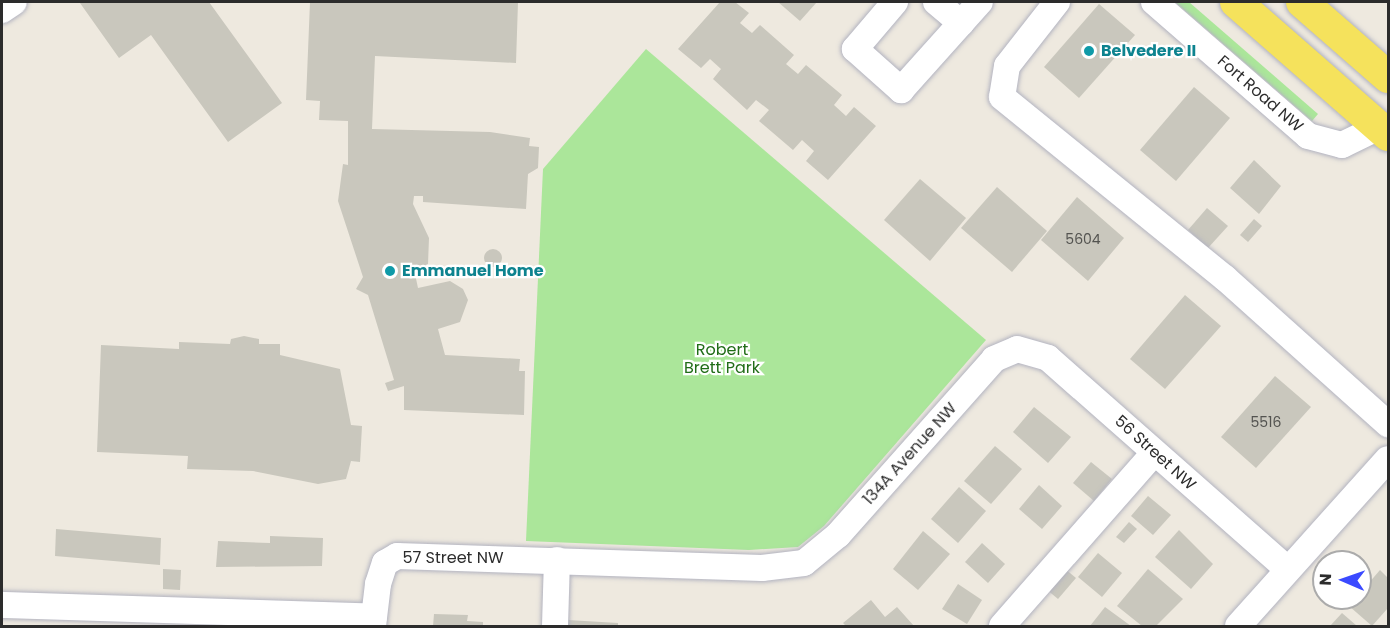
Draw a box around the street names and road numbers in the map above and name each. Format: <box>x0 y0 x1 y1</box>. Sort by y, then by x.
street label: Fort Road NW <box>1213 52 1307 136</box>
street label: 134A Avenue NW <box>859 399 961 509</box>
street label: 56 Street NW <box>1111 412 1199 494</box>
street label: 57 Street NW <box>402 548 504 568</box>

